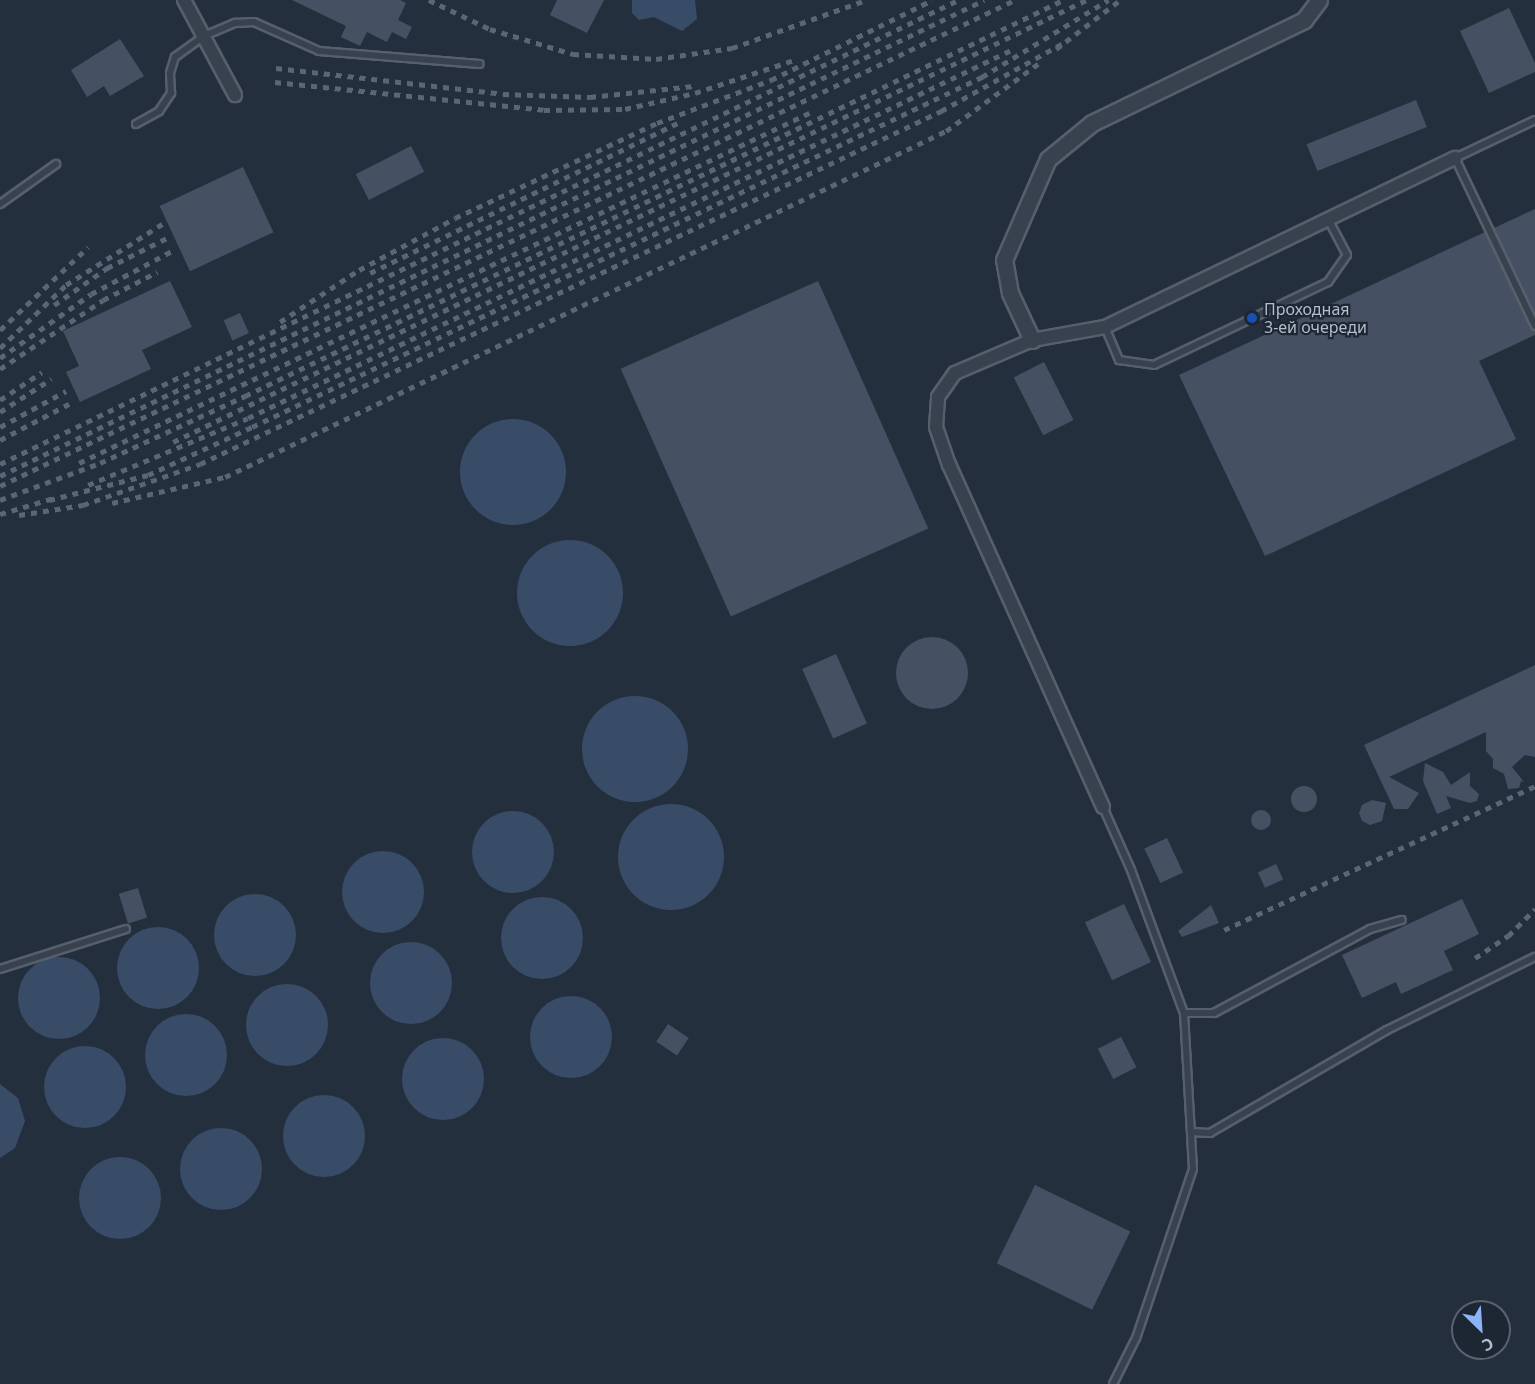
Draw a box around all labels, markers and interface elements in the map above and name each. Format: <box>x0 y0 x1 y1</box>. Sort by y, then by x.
place label: Проходная 3-ей очереди <box>1264 299 1367 337</box>
marker: Проходная 3-ей очереди <box>1245 311 1259 325</box>
north arrow <box>1451 1300 1511 1360</box>
text: С <box>1478 1332 1497 1357</box>

